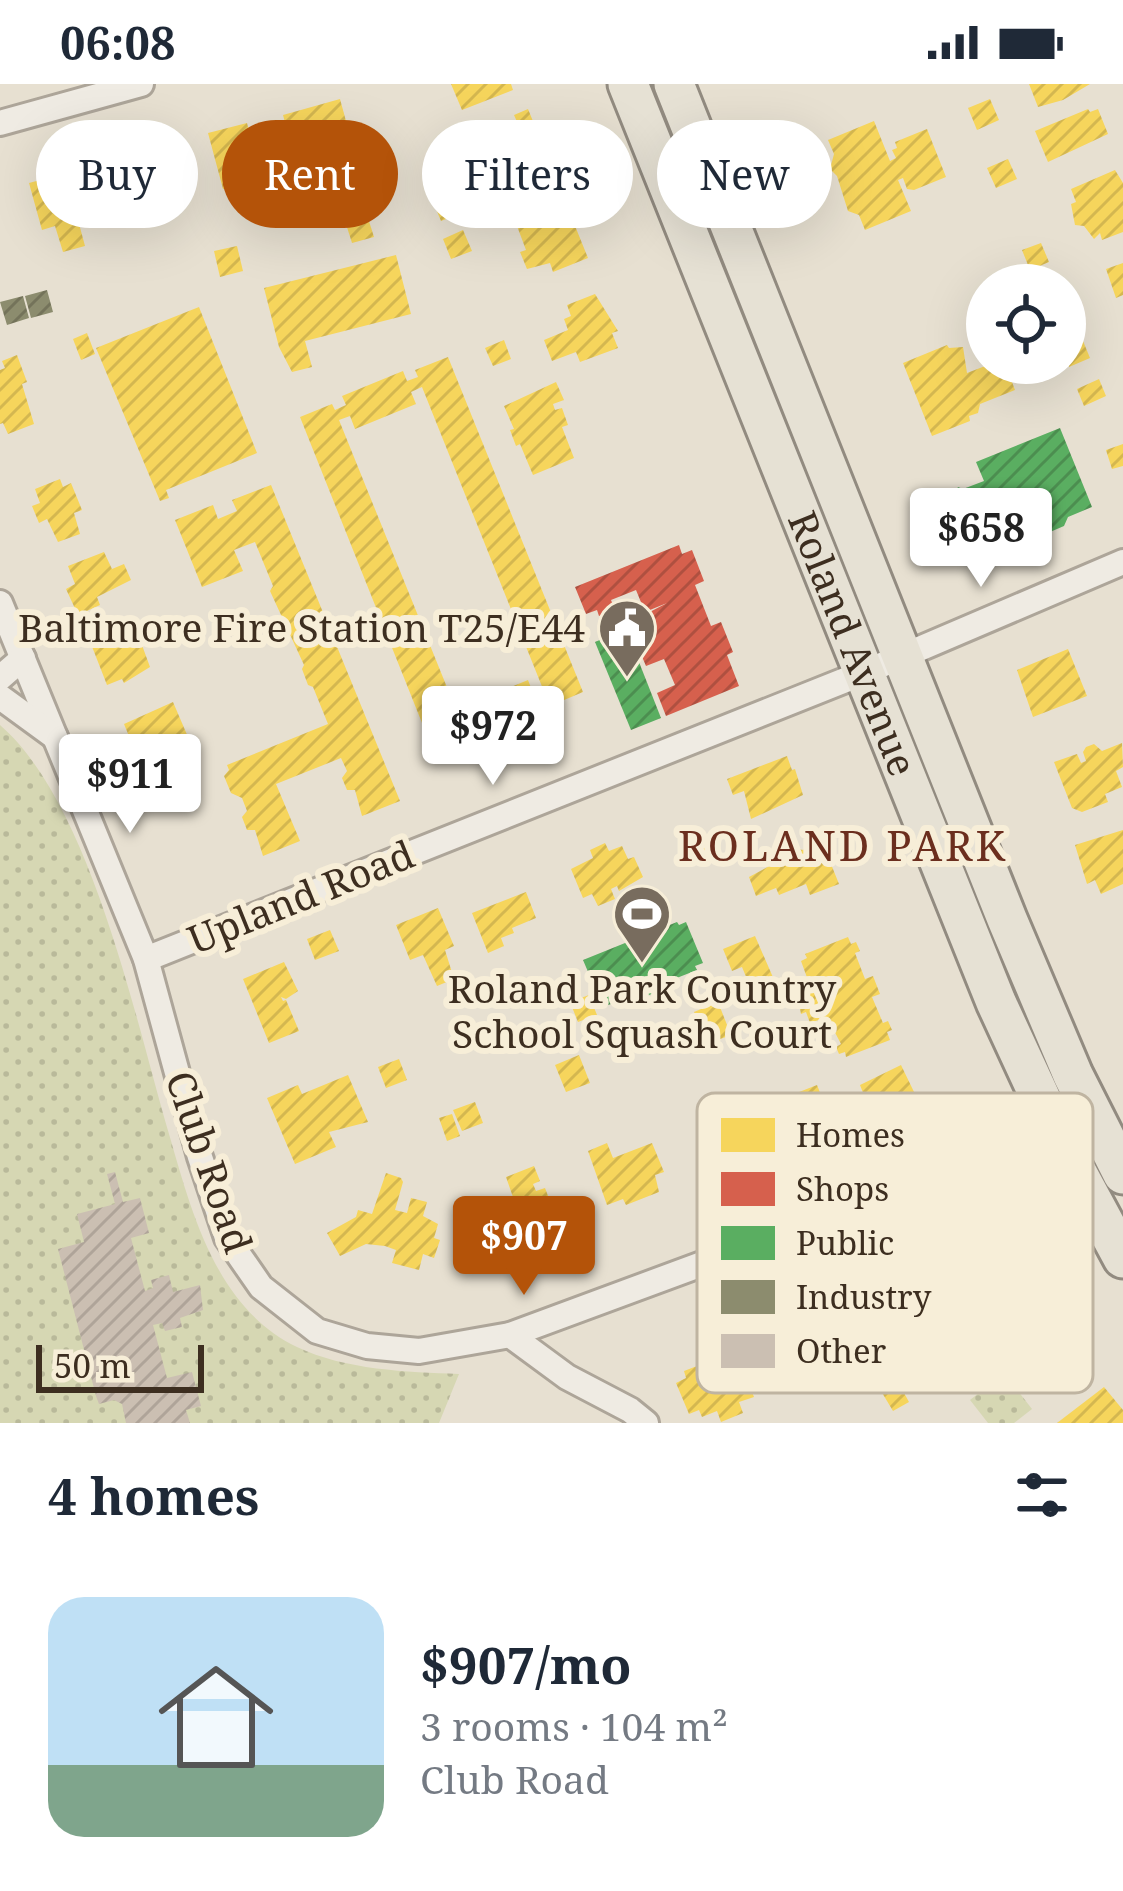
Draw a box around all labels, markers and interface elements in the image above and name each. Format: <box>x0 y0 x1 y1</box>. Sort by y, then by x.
text: 06:08 <box>60 12 175 73</box>
chip: Buy <box>36 120 198 228</box>
chip: Rent <box>222 120 398 228</box>
chip: Filters <box>422 120 633 228</box>
chip: New <box>657 120 832 228</box>
map controls <box>966 264 1086 384</box>
button: locate <box>966 264 1086 384</box>
pin: $658 <box>910 488 1052 590</box>
text: $658 <box>937 500 1025 553</box>
street label: Roland Avenue <box>777 503 931 783</box>
public building icon: Baltimore Fire Station T25/E44 <box>596 597 658 679</box>
place label: Baltimore Fire Station T25/E44 <box>18 600 585 653</box>
pin: $972 <box>422 686 564 788</box>
text: $972 <box>449 698 537 751</box>
pin: $911 <box>59 734 201 836</box>
text: $911 <box>86 746 174 799</box>
district label: ROLAND PARK <box>678 816 1008 873</box>
street label: Upland Road <box>180 826 421 965</box>
sports icon: Roland Park Country School Squash Court <box>611 883 673 965</box>
place label: Roland Park Country School Squash Court <box>448 961 837 1059</box>
street label: Club Road <box>155 1064 266 1259</box>
legend <box>697 1093 1093 1393</box>
text: Homes <box>796 1112 905 1157</box>
text: Shops <box>796 1166 889 1211</box>
pin: $907 <box>453 1196 595 1298</box>
text: $907 <box>480 1208 568 1261</box>
text: Public <box>796 1220 894 1265</box>
text: Industry <box>796 1274 932 1319</box>
text: Other <box>796 1328 887 1373</box>
scale bar <box>36 1339 204 1392</box>
text: 50 m <box>54 1343 131 1388</box>
text: 4 homes <box>48 1460 259 1530</box>
icon: filters <box>1009 1462 1075 1528</box>
text: $907/mo <box>420 1629 632 1699</box>
icon: home <box>144 1645 288 1789</box>
text: 3 rooms · 104 m² <box>420 1699 728 1752</box>
text: Club Road <box>420 1752 609 1805</box>

